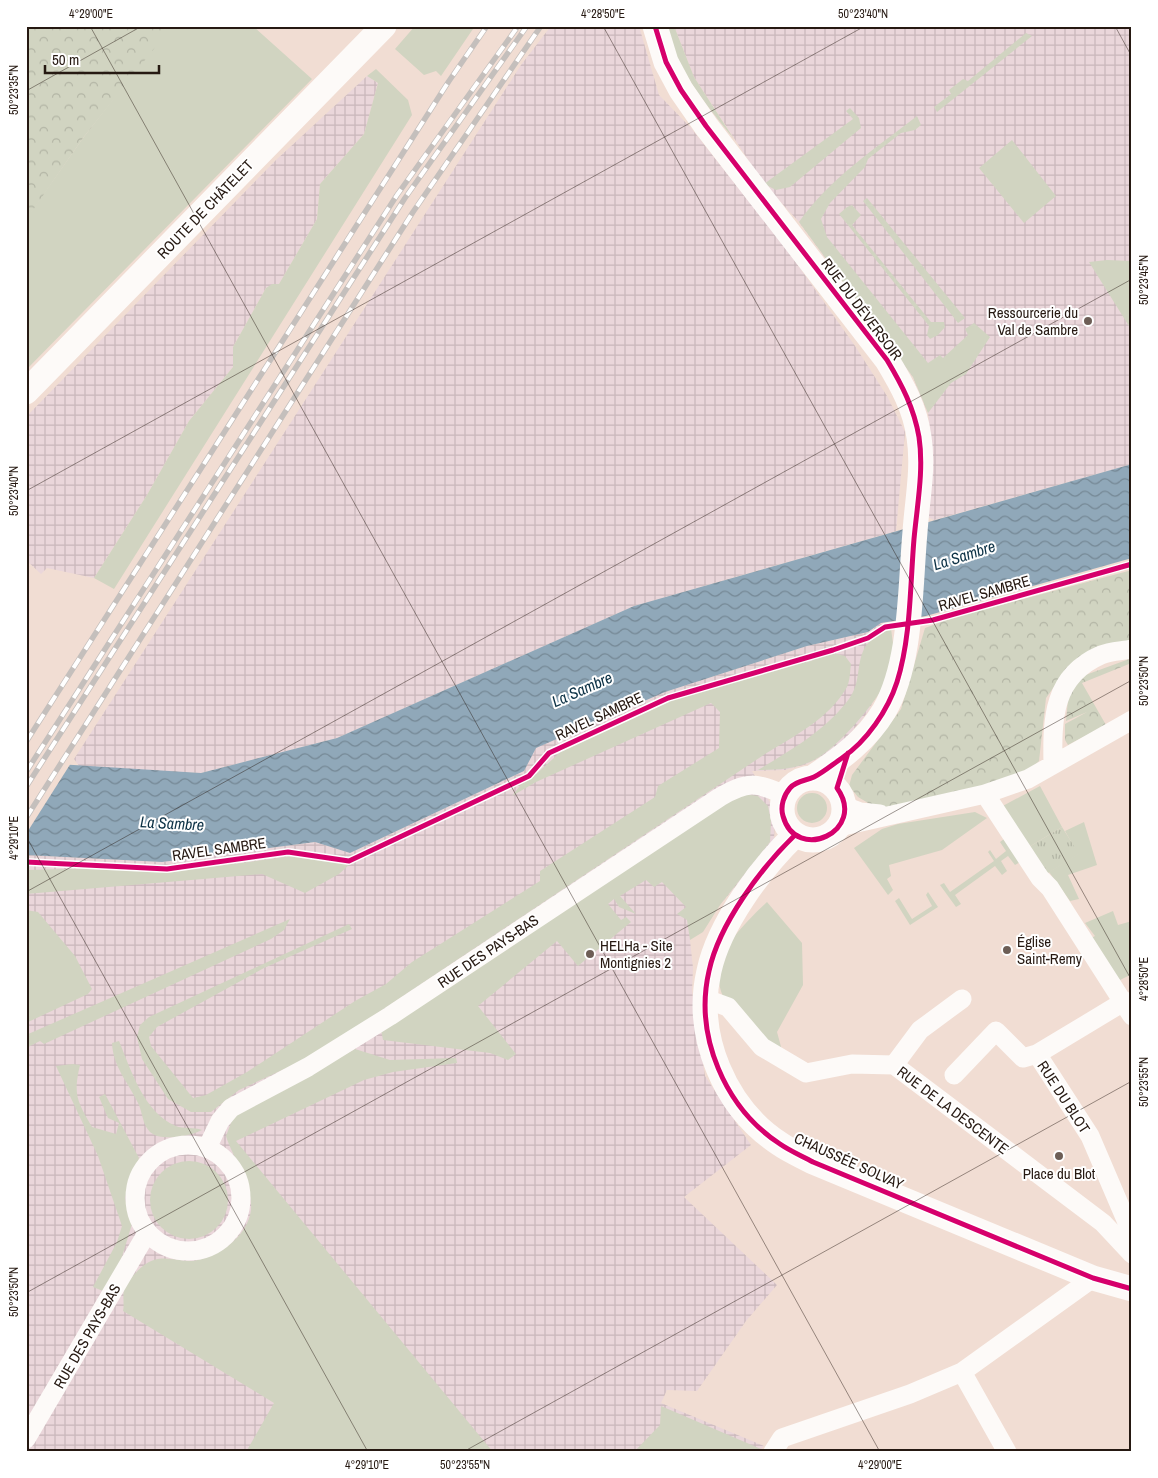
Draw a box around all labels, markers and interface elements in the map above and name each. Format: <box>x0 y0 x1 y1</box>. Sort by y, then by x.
text: 4°29'00"E <box>69 6 113 22</box>
text: 4°28'50"E <box>581 6 625 22</box>
text: 50°23'40"N <box>838 6 888 22</box>
scale bar <box>45 42 159 74</box>
text: 50 m <box>52 49 79 70</box>
text: 50°23'35"N <box>6 65 22 115</box>
street label: ROUTE DE CHÂTELET <box>152 154 258 263</box>
street label: RUE DU DÉVERSOIR <box>817 254 907 365</box>
text: 50°23'45"N <box>1136 255 1152 305</box>
place label: Ressourcerie du Val de Sambre <box>988 302 1078 340</box>
marker: Ressourcerie du Val de Sambre <box>1082 315 1094 327</box>
text: 50°23'40"N <box>6 466 22 516</box>
water label: La Sambre <box>930 535 998 575</box>
street label: RAVEL SAMBRE <box>936 570 1032 616</box>
text: 50°23'50"N <box>1136 656 1152 706</box>
water label: La Sambre <box>548 666 616 712</box>
street label: RAVEL SAMBRE <box>552 687 646 745</box>
water label: La Sambre <box>139 810 205 836</box>
text: 4°29'10"E <box>6 816 22 860</box>
street label: RAVEL SAMBRE <box>171 832 267 866</box>
street label: RUE DES PAYS-BAS <box>433 909 543 993</box>
place label: Église Saint-Remy <box>1017 931 1083 969</box>
place label: HELHa - Site Montignies 2 <box>600 935 673 973</box>
marker: Église Saint-Remy <box>1001 944 1013 956</box>
marker: HELHa - Site Montignies 2 <box>584 948 596 960</box>
text: 4°28'50"E <box>1136 957 1152 1001</box>
street label: RUE DU BLOT <box>1033 1057 1096 1138</box>
text: 50°23'55"N <box>1136 1057 1152 1107</box>
street label: RUE DE LA DESCENTE <box>893 1061 1013 1159</box>
street label: CHAUSSÉE SOLVAY <box>791 1127 908 1195</box>
marker: Place du Blot <box>1053 1150 1065 1162</box>
place label: Place du Blot <box>1023 1163 1096 1184</box>
text: 50°23'50"N <box>6 1267 22 1317</box>
street label: RUE DES PAYS-BAS <box>48 1280 126 1392</box>
text: 4°29'10"E <box>345 1457 389 1473</box>
text: 50°23'55"N <box>440 1457 490 1473</box>
text: 4°29'00"E <box>858 1457 902 1473</box>

